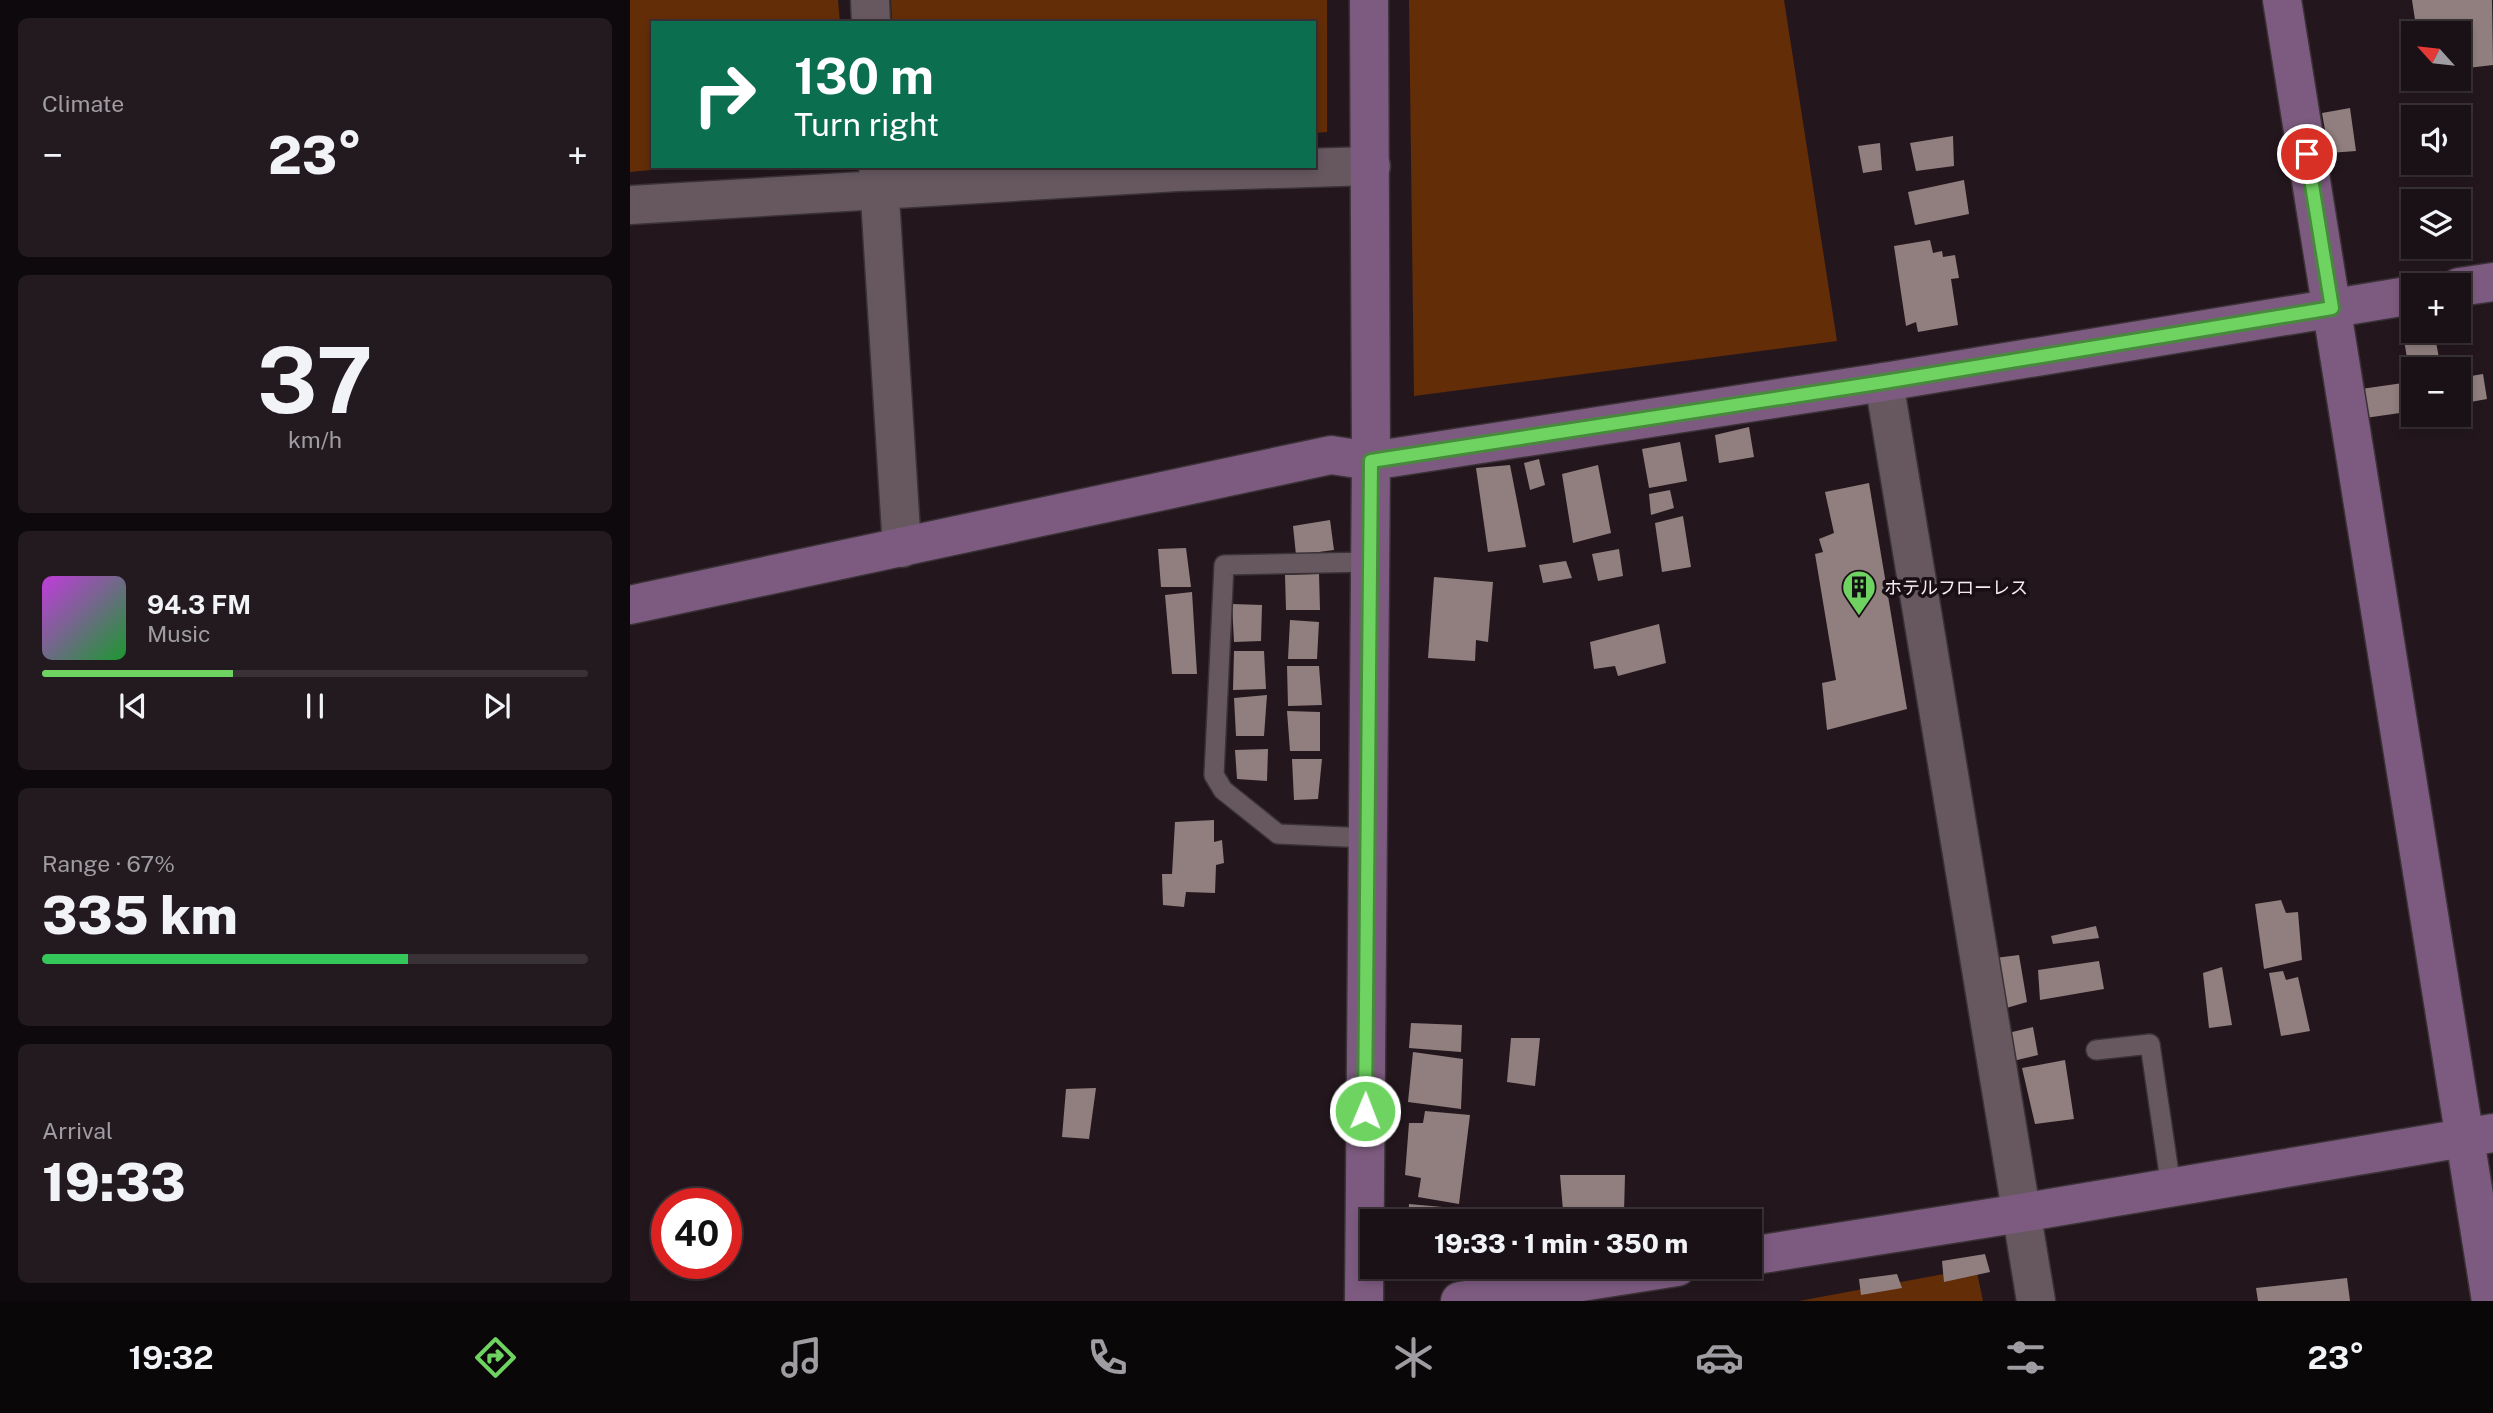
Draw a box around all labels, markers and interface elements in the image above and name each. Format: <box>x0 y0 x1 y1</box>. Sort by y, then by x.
north arrow <box>2401 21 2471 91</box>
map controls <box>2401 21 2471 427</box>
text: 130 m <box>794 47 934 105</box>
icon: right <box>679 49 770 140</box>
text: Climate <box>42 90 124 117</box>
button: sound <box>2401 105 2471 175</box>
text: Turn right <box>794 106 939 143</box>
pin <box>2277 124 2337 184</box>
text: 23° <box>268 125 362 186</box>
text: − <box>42 133 63 178</box>
text: + <box>567 133 588 178</box>
icon: arrive <box>2288 135 2326 173</box>
button: layers <box>2401 189 2471 259</box>
button: + <box>2401 273 2471 343</box>
text: 37 <box>257 327 373 433</box>
button: − <box>2401 357 2471 427</box>
text: km/h <box>288 426 342 453</box>
building icon: ホテルフローレス <box>1840 568 1878 617</box>
place label: ホテルフローレス <box>1884 577 2028 598</box>
text: 94.3 FM <box>147 589 251 620</box>
text: Music <box>147 620 211 647</box>
icon: previous <box>114 687 152 725</box>
icon: pause <box>296 687 334 725</box>
icon: next <box>478 687 516 725</box>
text: Range · 67% <box>42 850 175 877</box>
text: 335 km <box>42 885 238 946</box>
position arrow <box>1328 1074 1402 1148</box>
text: Arrival <box>42 1117 113 1144</box>
text: 19:33 <box>42 1152 186 1213</box>
speed limit sign: 40 <box>651 1188 742 1279</box>
text: 19:33 · 1 min · 350 m <box>1434 1228 1688 1259</box>
icon: directions <box>471 1333 520 1382</box>
icon: music <box>777 1333 826 1382</box>
icon: phone <box>1083 1333 1132 1382</box>
icon: climate <box>1389 1333 1438 1382</box>
icon: car <box>1695 1333 1744 1382</box>
icon: filters <box>2001 1333 2050 1382</box>
text: 19:32 <box>129 1339 214 1376</box>
text: 23° <box>2308 1339 2364 1376</box>

